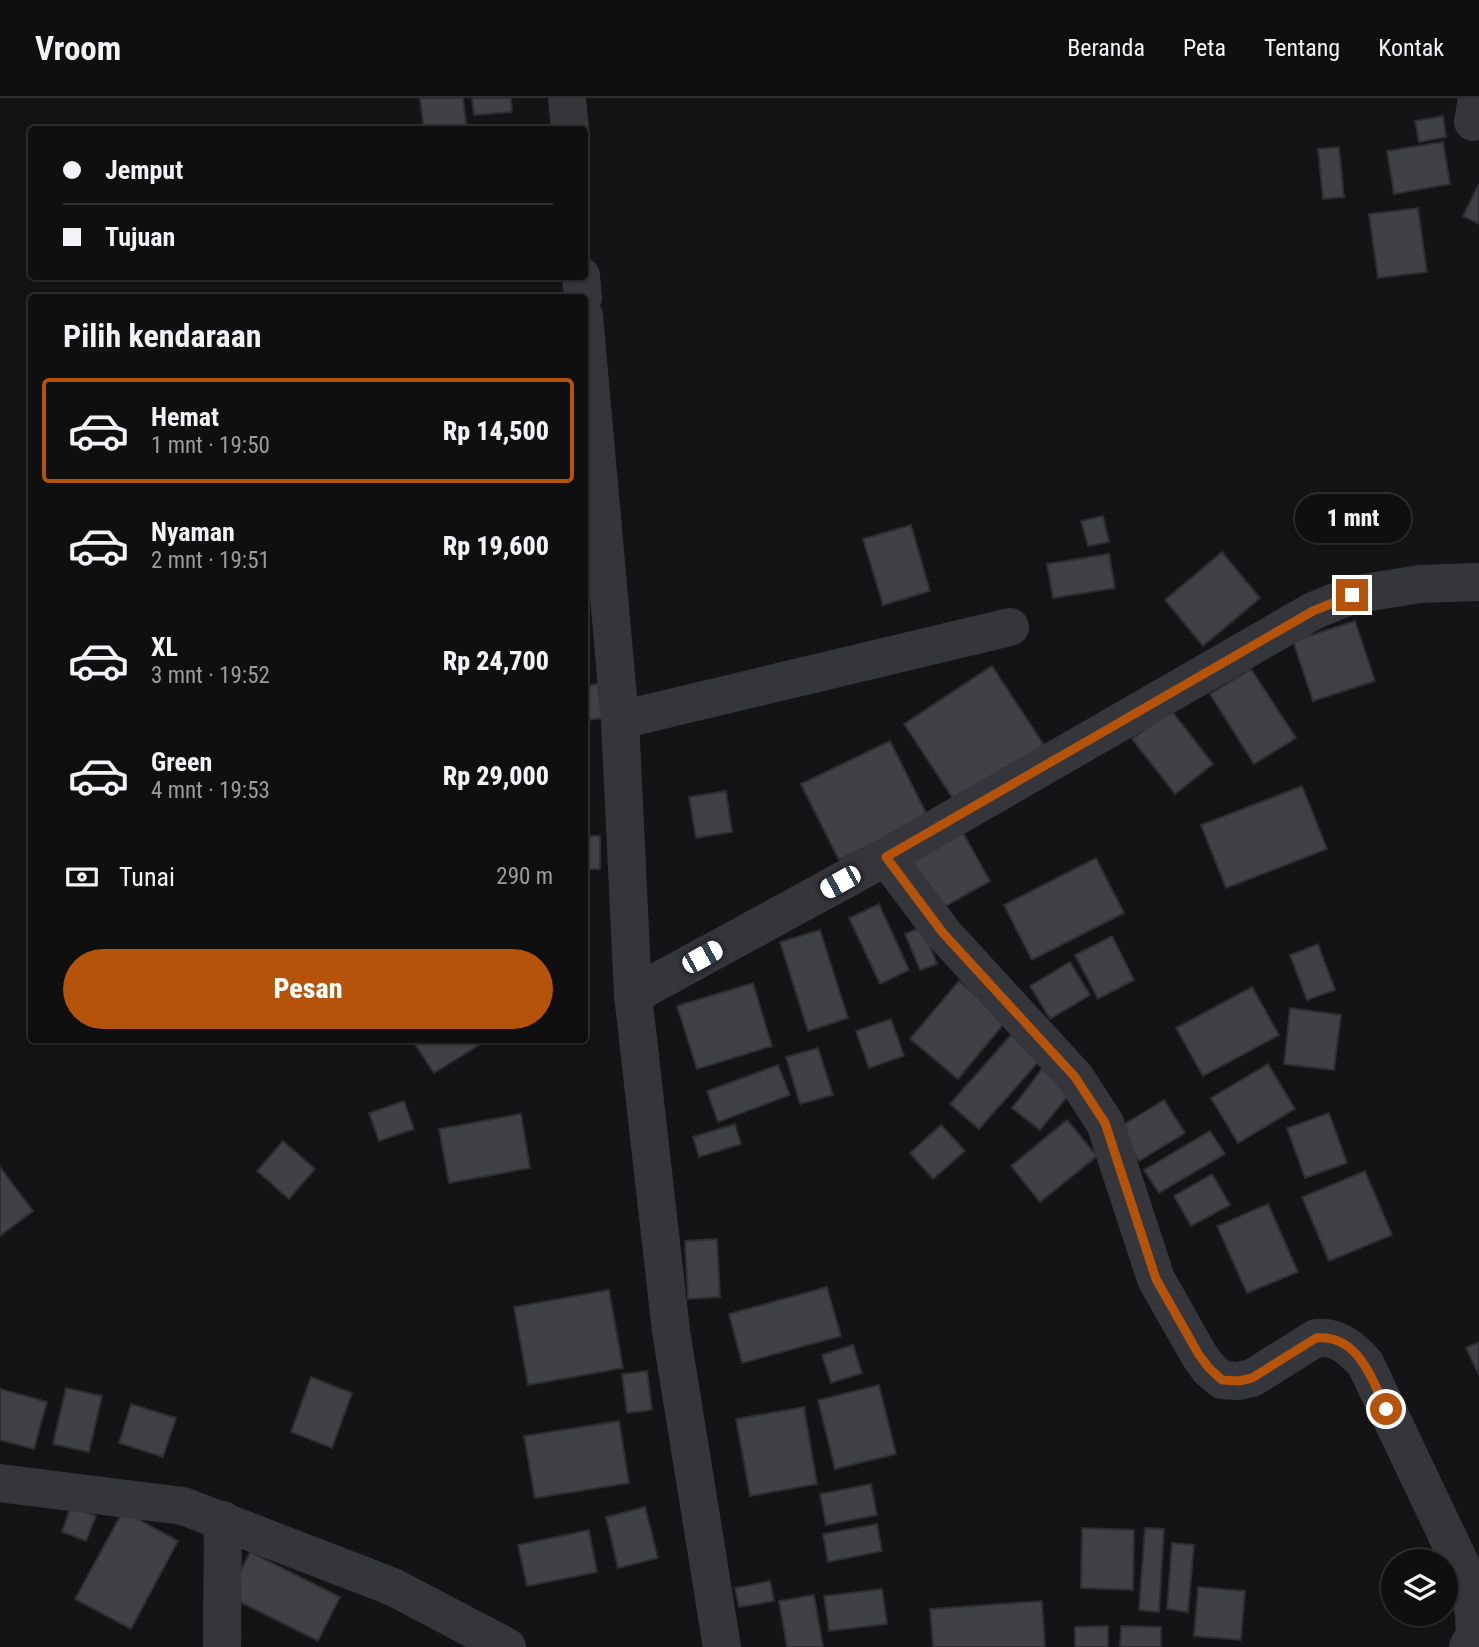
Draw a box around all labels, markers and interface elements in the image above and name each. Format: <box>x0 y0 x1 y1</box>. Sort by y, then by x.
text: Vroom <box>35 29 121 68</box>
text: Beranda <box>1067 34 1145 62</box>
text: Peta <box>1183 34 1226 62</box>
text: Tentang <box>1264 34 1340 62</box>
text: Kontak <box>1378 34 1444 62</box>
text: Jemput <box>105 155 183 185</box>
text: Tujuan <box>105 222 175 252</box>
text: Pilih kendaraan <box>63 317 262 355</box>
icon: car <box>67 399 130 462</box>
text: Hemat <box>151 402 219 432</box>
text: Rp 14,500 <box>443 416 549 446</box>
text: 1 mnt · 19:50 <box>151 432 270 459</box>
callout: 1 mnt <box>1294 494 1410 542</box>
text: 1 mnt <box>1327 505 1379 532</box>
icon: car <box>67 514 130 577</box>
text: Nyaman <box>151 517 235 547</box>
text: Rp 19,600 <box>443 531 549 561</box>
text: 2 mnt · 19:51 <box>151 547 270 574</box>
route end <box>1336 579 1368 611</box>
icon: car <box>67 629 130 692</box>
text: XL <box>151 632 178 662</box>
text: Rp 24,700 <box>443 646 549 676</box>
text: 3 mnt · 19:52 <box>151 662 270 689</box>
icon: car <box>67 744 130 807</box>
text: Green <box>151 747 212 777</box>
text: Rp 29,000 <box>443 761 549 791</box>
text: 4 mnt · 19:53 <box>151 777 270 804</box>
icon: cash <box>63 858 101 896</box>
text: Tunai <box>119 862 175 892</box>
text: 290 m <box>496 863 553 890</box>
car <box>817 863 864 901</box>
car <box>679 938 726 976</box>
button: Pesan <box>63 949 553 1029</box>
route start <box>1370 1393 1402 1425</box>
map controls <box>1381 1549 1458 1626</box>
button: layers <box>1381 1549 1458 1626</box>

